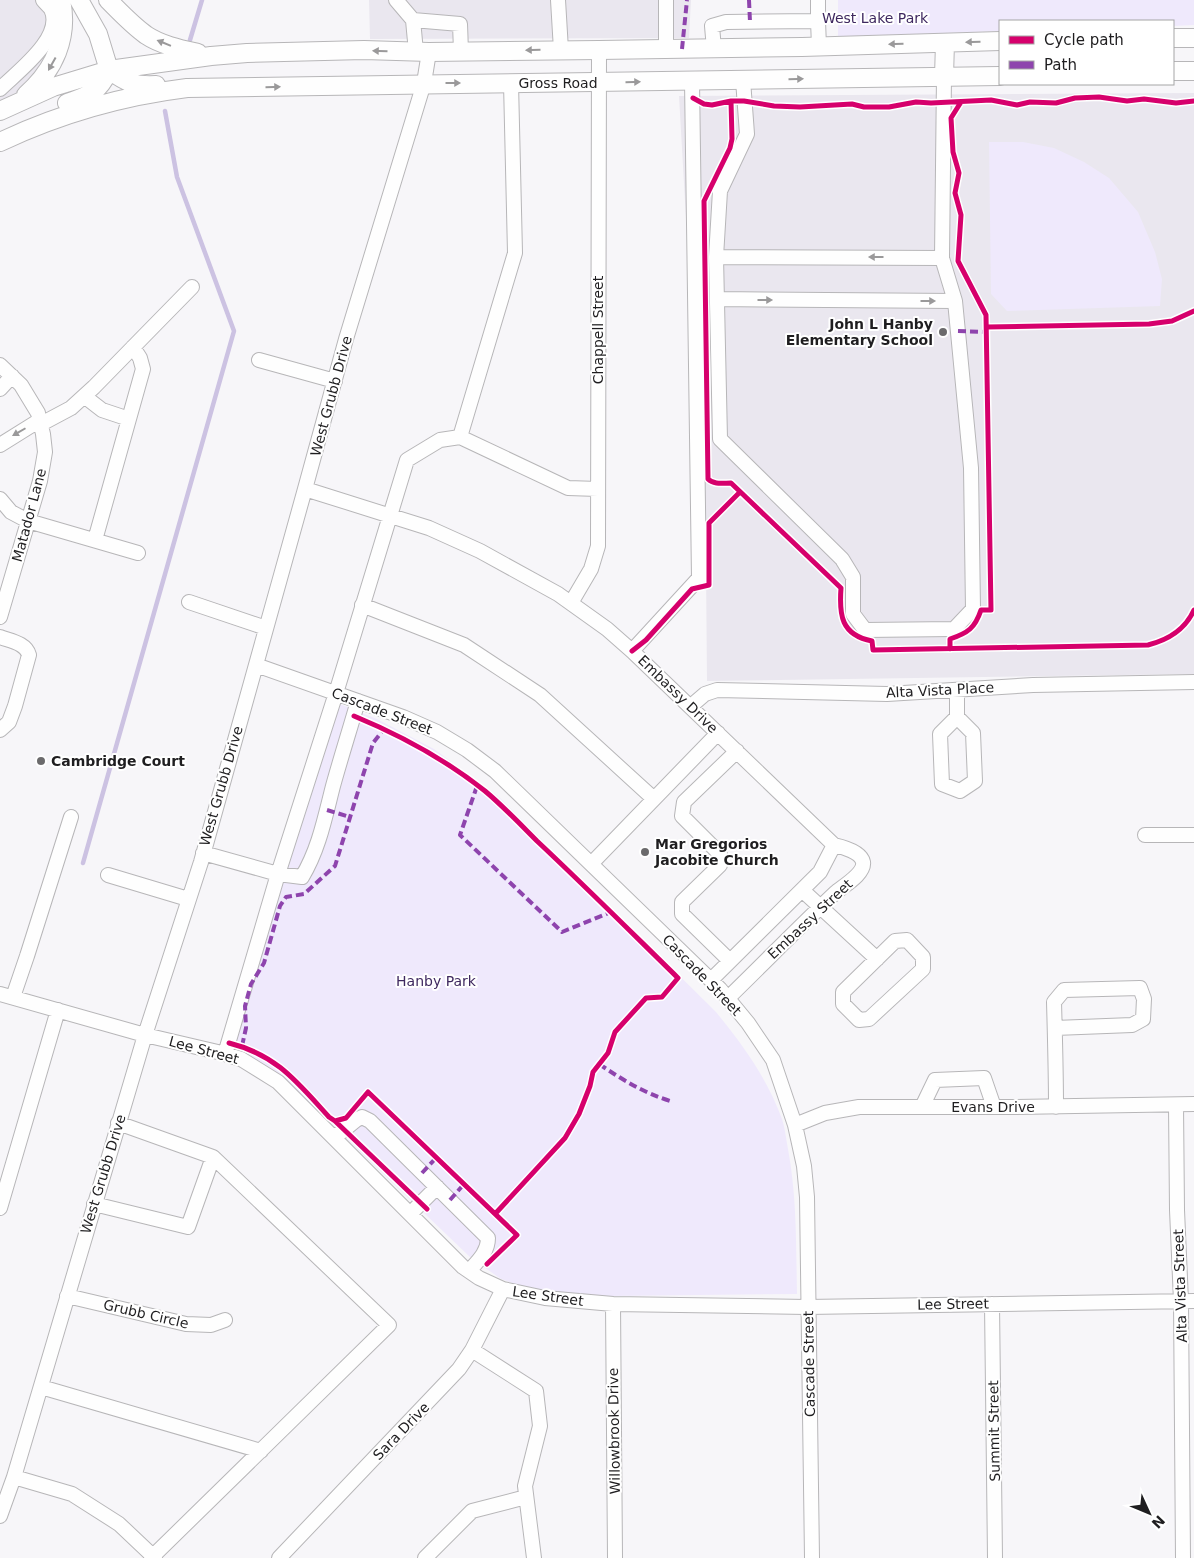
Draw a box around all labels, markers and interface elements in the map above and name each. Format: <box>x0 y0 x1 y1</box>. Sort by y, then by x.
park label: West Lake Park <box>822 10 929 26</box>
legend <box>999 20 1174 85</box>
text: Cycle path <box>1044 31 1124 49</box>
one-way arrow <box>964 38 980 46</box>
one-way arrow <box>157 39 171 47</box>
one-way arrow <box>888 41 904 49</box>
one-way arrow <box>372 46 388 54</box>
one-way arrow <box>525 47 541 55</box>
text: Path <box>1044 56 1077 74</box>
one-way arrow <box>47 57 56 71</box>
street label: Gross Road <box>518 75 598 91</box>
one-way arrow <box>788 75 804 83</box>
one-way arrow <box>625 78 641 86</box>
one-way arrow <box>445 79 461 87</box>
one-way arrow <box>266 82 282 90</box>
one-way arrow <box>868 253 884 261</box>
street label: Chappell Street <box>590 275 606 384</box>
one-way arrow <box>758 296 774 304</box>
one-way arrow <box>920 297 936 305</box>
place label: John L Hanby Elementary School <box>786 316 933 348</box>
marker: John L Hanby Elementary School <box>937 326 949 338</box>
street label: West Grubb Drive <box>307 334 355 458</box>
one-way arrow <box>13 427 26 436</box>
street label: Matador Lane <box>9 466 49 564</box>
street label: Embassy Drive <box>635 652 721 736</box>
street label: Alta Vista Place <box>886 679 994 701</box>
street label: Cascade Street <box>329 684 435 738</box>
street label: West Grubb Drive <box>196 724 246 848</box>
place label: Cambridge Court <box>51 753 185 769</box>
marker: Cambridge Court <box>35 755 47 767</box>
place label: Mar Gregorios Jacobite Church <box>654 836 779 868</box>
marker: Mar Gregorios Jacobite Church <box>639 846 651 858</box>
street label: Embassy Street <box>764 875 856 962</box>
street label: Cascade Street <box>659 931 745 1019</box>
park label: Hanby Park <box>396 973 477 989</box>
street label: Lee Street <box>167 1033 241 1067</box>
street label: Evans Drive <box>951 1099 1035 1115</box>
street label: West Grubb Drive <box>77 1112 129 1236</box>
street label: Alta Vista Street <box>1170 1228 1190 1343</box>
street label: Lee Street <box>511 1283 585 1309</box>
street label: Lee Street <box>917 1295 990 1313</box>
street label: Grubb Circle <box>102 1296 190 1332</box>
street label: Cascade Street <box>800 1310 818 1417</box>
street label: Willowbrook Drive <box>605 1368 623 1494</box>
street label: Summit Street <box>985 1380 1003 1482</box>
street label: Sara Drive <box>370 1399 432 1463</box>
north arrow <box>1124 1488 1174 1538</box>
text: N <box>1149 1512 1168 1532</box>

